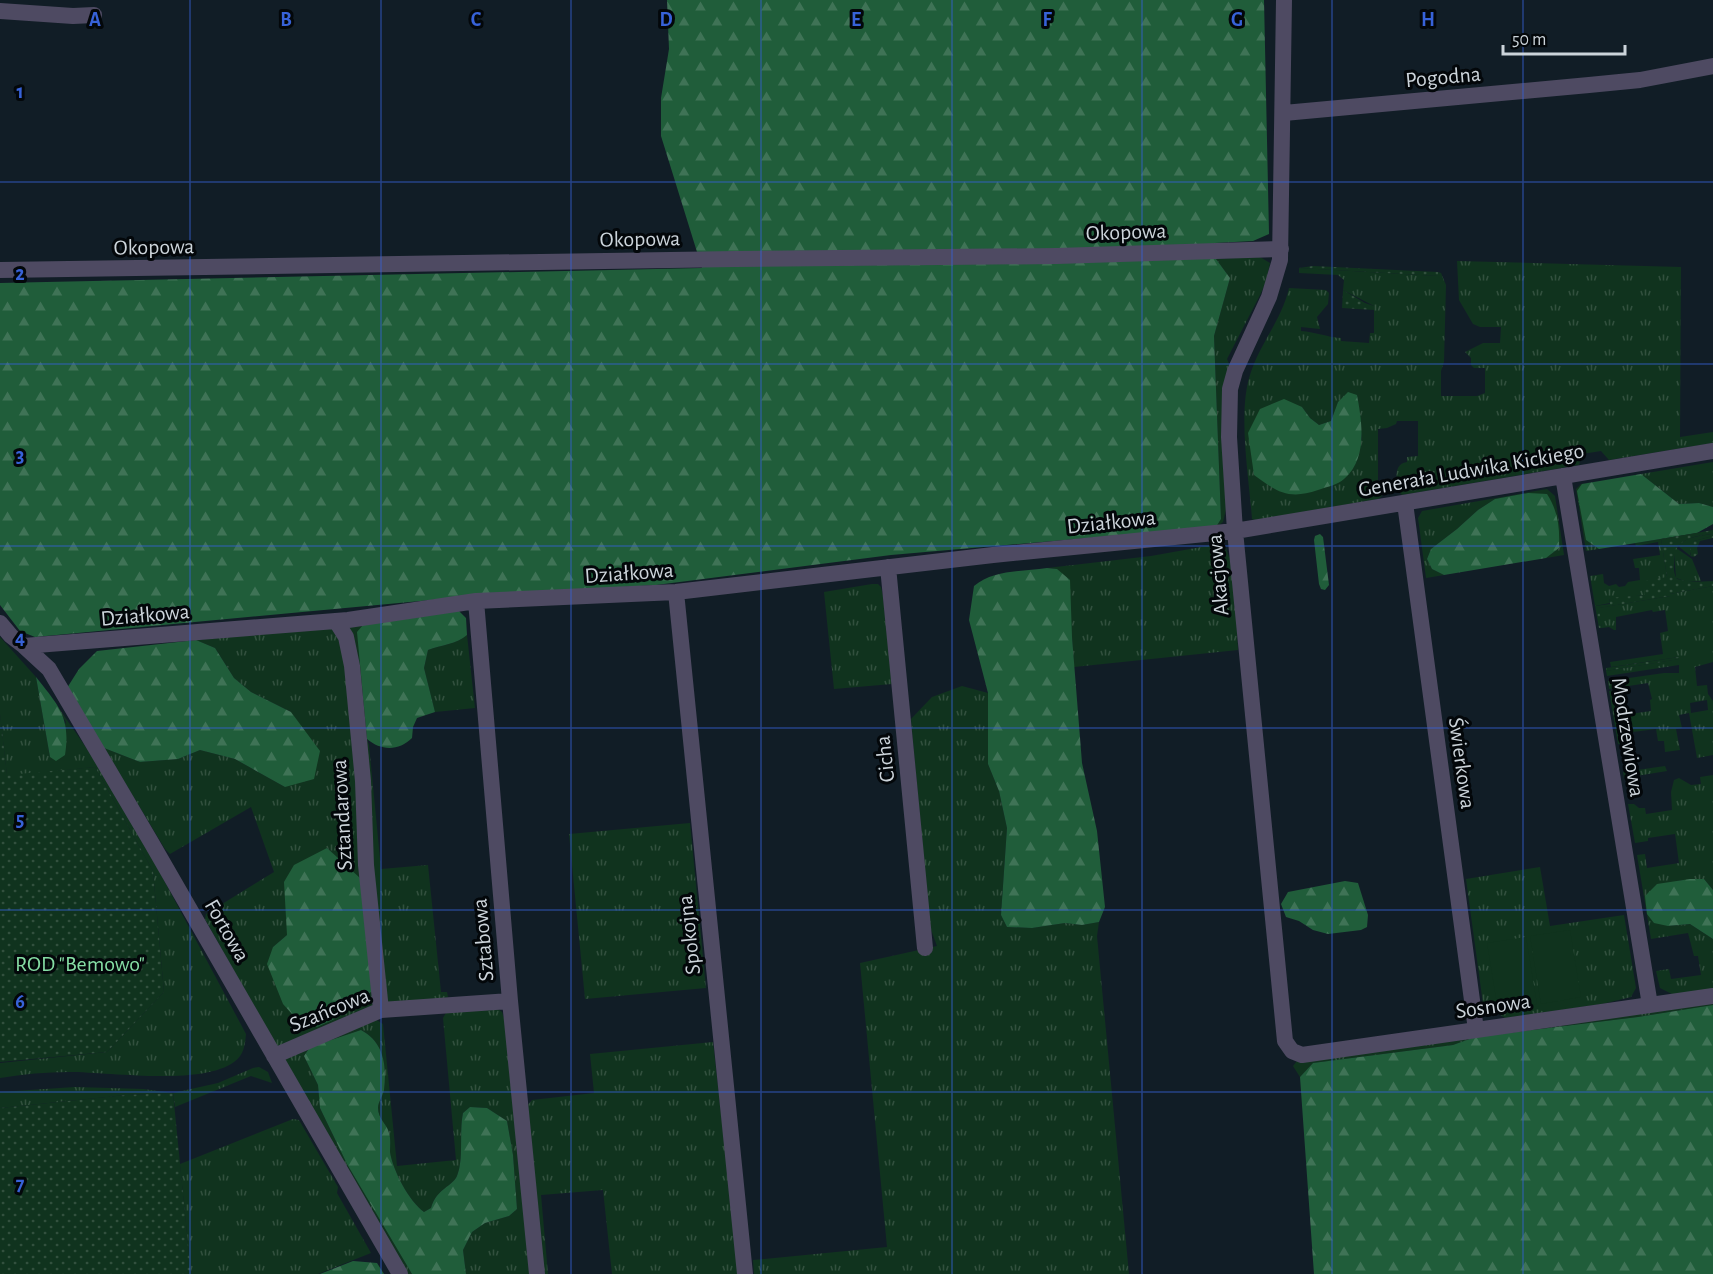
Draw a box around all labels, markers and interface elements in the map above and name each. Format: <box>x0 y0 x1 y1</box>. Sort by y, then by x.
text: A <box>89 10 101 30</box>
text: B <box>280 10 292 30</box>
text: C <box>471 10 482 30</box>
text: D <box>659 10 673 30</box>
text: E <box>851 10 861 30</box>
text: F <box>1042 10 1052 30</box>
text: G <box>1231 10 1243 30</box>
text: H <box>1421 10 1435 30</box>
scale bar <box>1503 18 1624 56</box>
text: 50 m <box>1512 31 1546 49</box>
street label: Pogodna <box>1404 63 1482 91</box>
text: 1 <box>16 82 24 102</box>
street label: Okopowa <box>1085 220 1167 244</box>
street label: Okopowa <box>599 227 681 251</box>
street label: Okopowa <box>113 235 195 259</box>
text: 2 <box>15 264 25 284</box>
street label: Generała Ludwika Kickiego <box>1357 439 1586 501</box>
text: 3 <box>16 446 24 466</box>
street label: Działkowa <box>1066 506 1157 538</box>
street label: Akacjowa <box>1203 533 1233 617</box>
street label: Działkowa <box>584 559 674 587</box>
street label: Działkowa <box>100 600 191 630</box>
text: 4 <box>15 628 25 648</box>
street label: Modrzewiowa <box>1608 676 1648 798</box>
street label: Świerkowa <box>1445 716 1481 810</box>
street label: Cicha <box>872 734 898 783</box>
street label: Sztandarowa <box>328 759 356 871</box>
text: 5 <box>16 810 24 830</box>
street label: Spokojna <box>674 894 704 976</box>
street label: Fortowa <box>201 895 254 966</box>
street label: Sztabowa <box>468 898 498 982</box>
park label: ROD "Bemowo" <box>15 953 145 975</box>
street label: Szańcowa <box>286 984 373 1036</box>
street label: Sosnowa <box>1454 990 1532 1022</box>
text: 6 <box>15 992 25 1012</box>
text: 7 <box>16 1174 25 1194</box>

